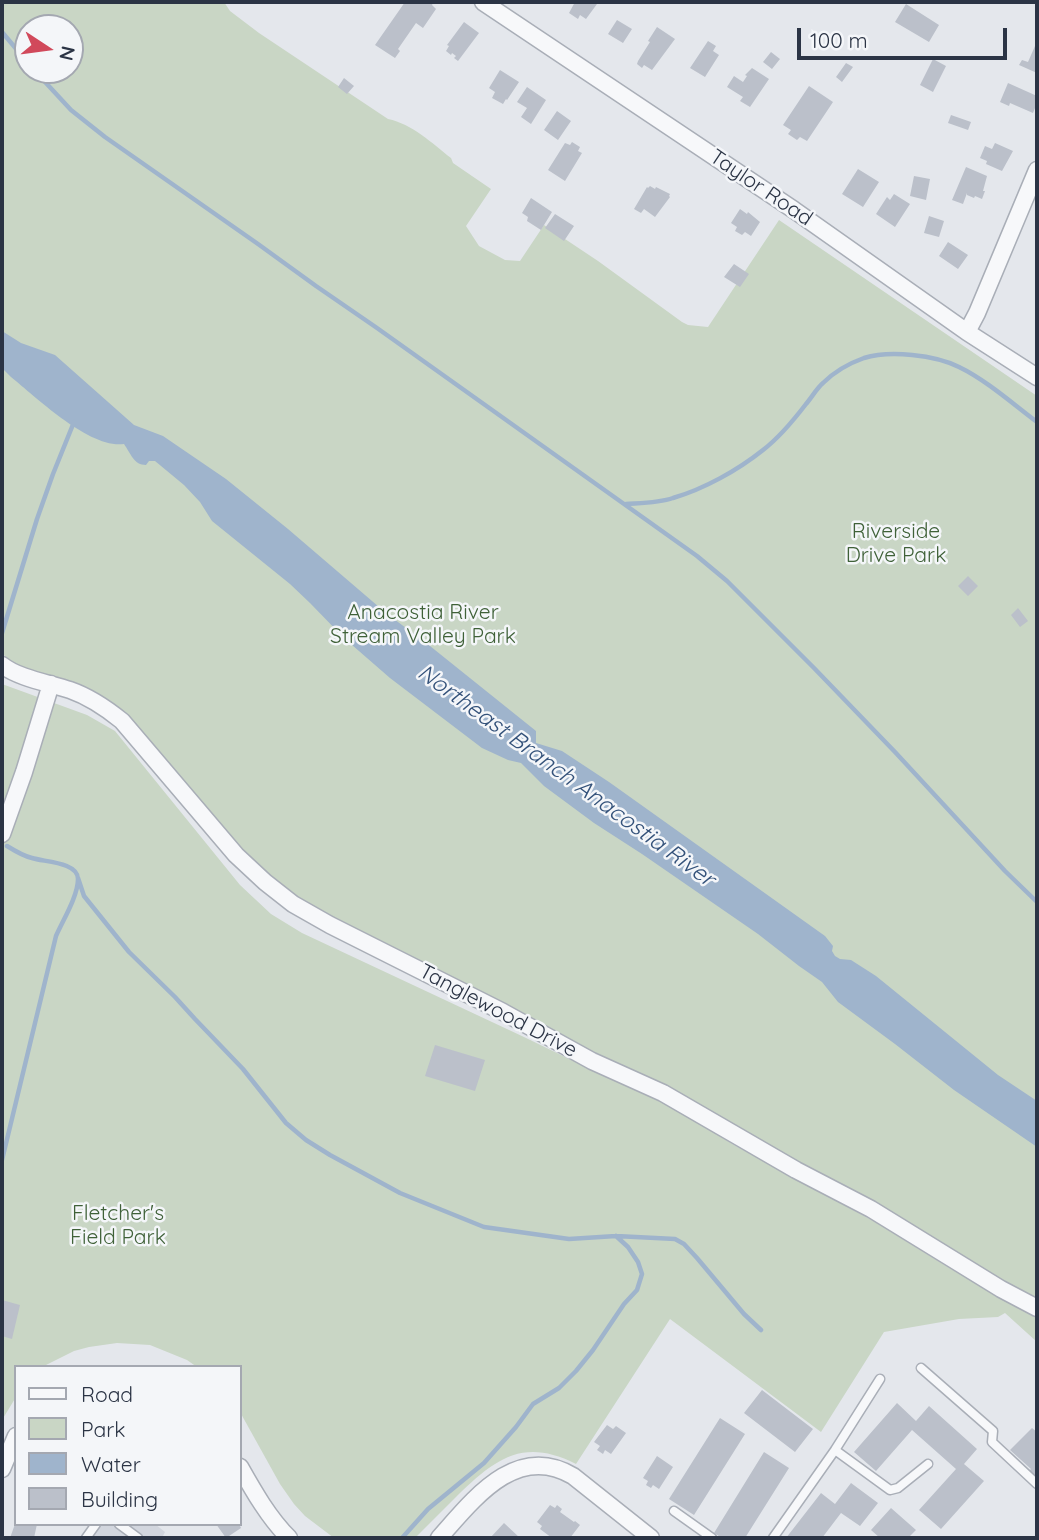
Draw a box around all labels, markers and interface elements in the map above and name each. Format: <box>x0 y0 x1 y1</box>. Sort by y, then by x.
north arrow <box>14 14 84 84</box>
scale bar <box>801 14 1011 58</box>
text: 100 m <box>810 27 868 53</box>
text: N <box>54 44 81 63</box>
street label: Taylor Road <box>705 144 817 232</box>
park label: Riverside Drive Park <box>846 519 946 569</box>
park label: Anacostia River Stream Valley Park <box>330 600 516 650</box>
water label: Northeast Branch Anacostia River <box>412 659 720 893</box>
street label: Tanglewood Drive <box>415 959 581 1063</box>
park label: Fletcher's Field Park <box>70 1201 166 1251</box>
legend <box>14 1365 242 1526</box>
text: Road <box>81 1381 133 1407</box>
text: Park <box>81 1416 125 1442</box>
text: Water <box>81 1451 141 1477</box>
text: Building <box>81 1486 158 1512</box>

